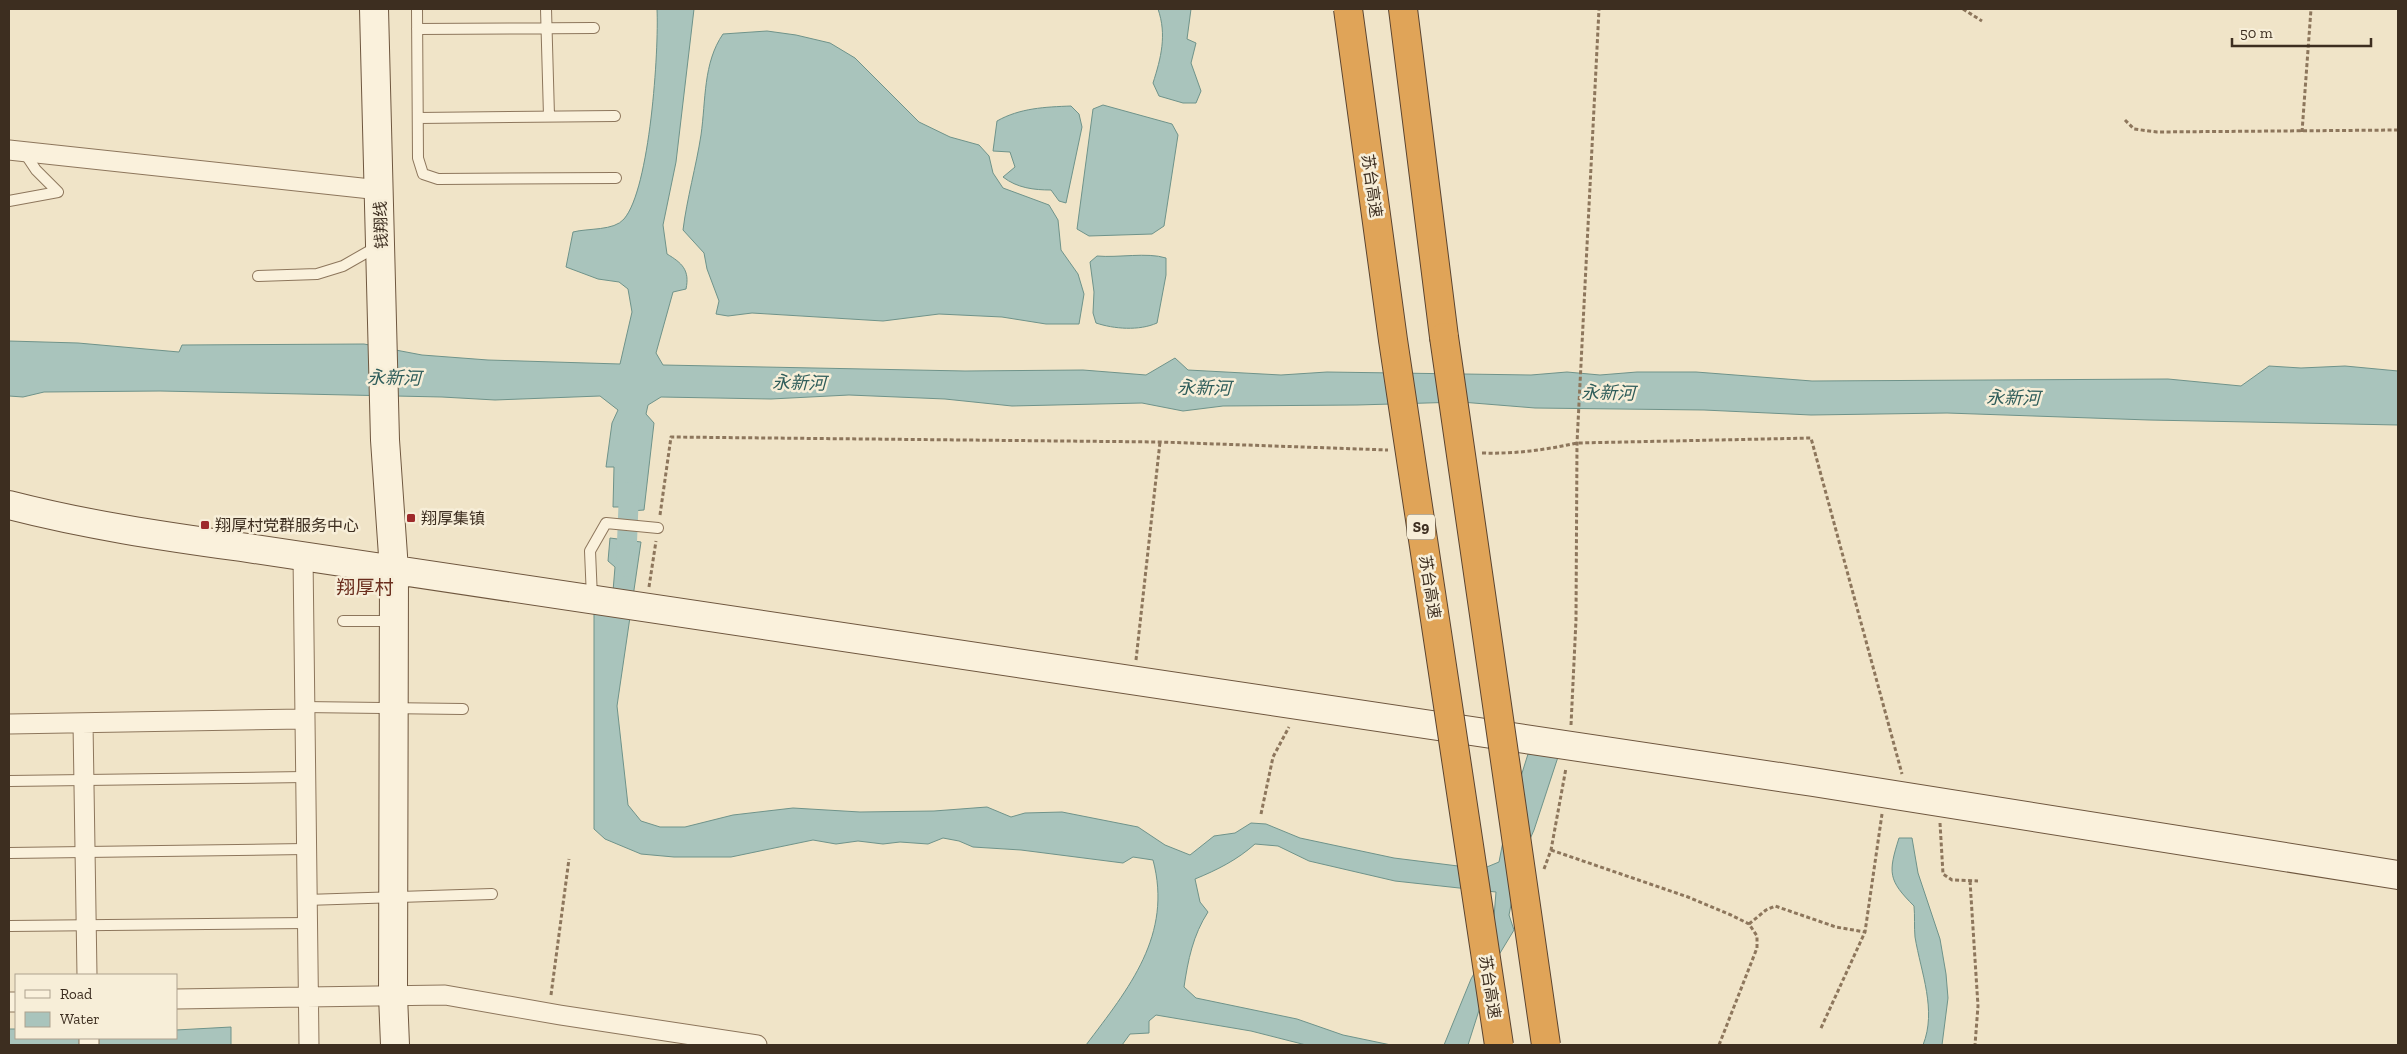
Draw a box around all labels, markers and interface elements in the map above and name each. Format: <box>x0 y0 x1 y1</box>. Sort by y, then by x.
scale bar <box>2232 15 2371 47</box>
text: 50 m <box>2240 24 2273 42</box>
street label: 苏台高速 <box>1358 153 1386 219</box>
street label: 钱翔线 <box>371 201 391 249</box>
water label: 永新河 <box>367 367 424 390</box>
water label: 永新河 <box>772 372 829 395</box>
water label: 永新河 <box>1177 377 1234 400</box>
water label: 永新河 <box>1581 382 1638 405</box>
water label: 永新河 <box>1986 387 2043 410</box>
place label: 翔厚集镇 <box>421 509 485 528</box>
marker: 翔厚集镇 <box>405 512 417 524</box>
road number: S9 <box>1407 514 1435 540</box>
place label: 翔厚村党群服务中心 <box>215 516 359 535</box>
marker: 翔厚村党群服务中心 <box>199 519 211 531</box>
street label: 苏台高速 <box>1416 554 1444 620</box>
district label: 翔厚村 <box>336 576 394 599</box>
street label: 苏台高速 <box>1476 954 1504 1020</box>
legend <box>15 974 178 1039</box>
text: Road <box>60 985 93 1003</box>
text: Water <box>60 1010 100 1028</box>

